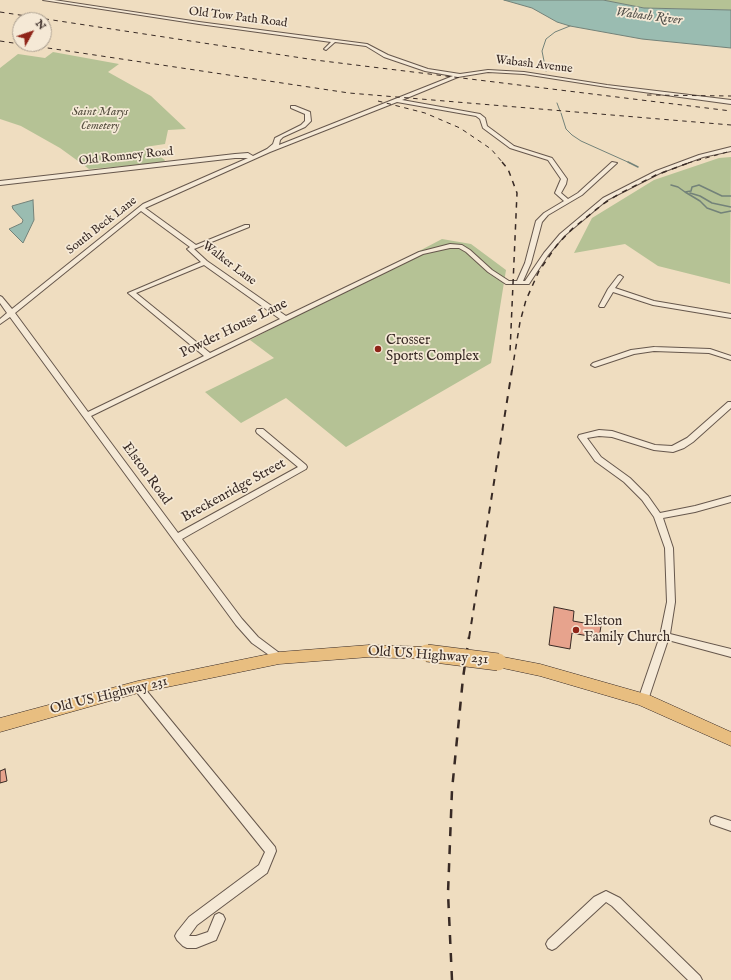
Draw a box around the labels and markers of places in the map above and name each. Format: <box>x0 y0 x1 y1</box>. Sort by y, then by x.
place label: Crosser Sports Complex <box>386 333 479 366</box>
marker: Crosser Sports Complex <box>373 344 383 354</box>
place label: Elston Family Church <box>584 614 670 646</box>
marker: Elston Family Church <box>571 625 581 635</box>

